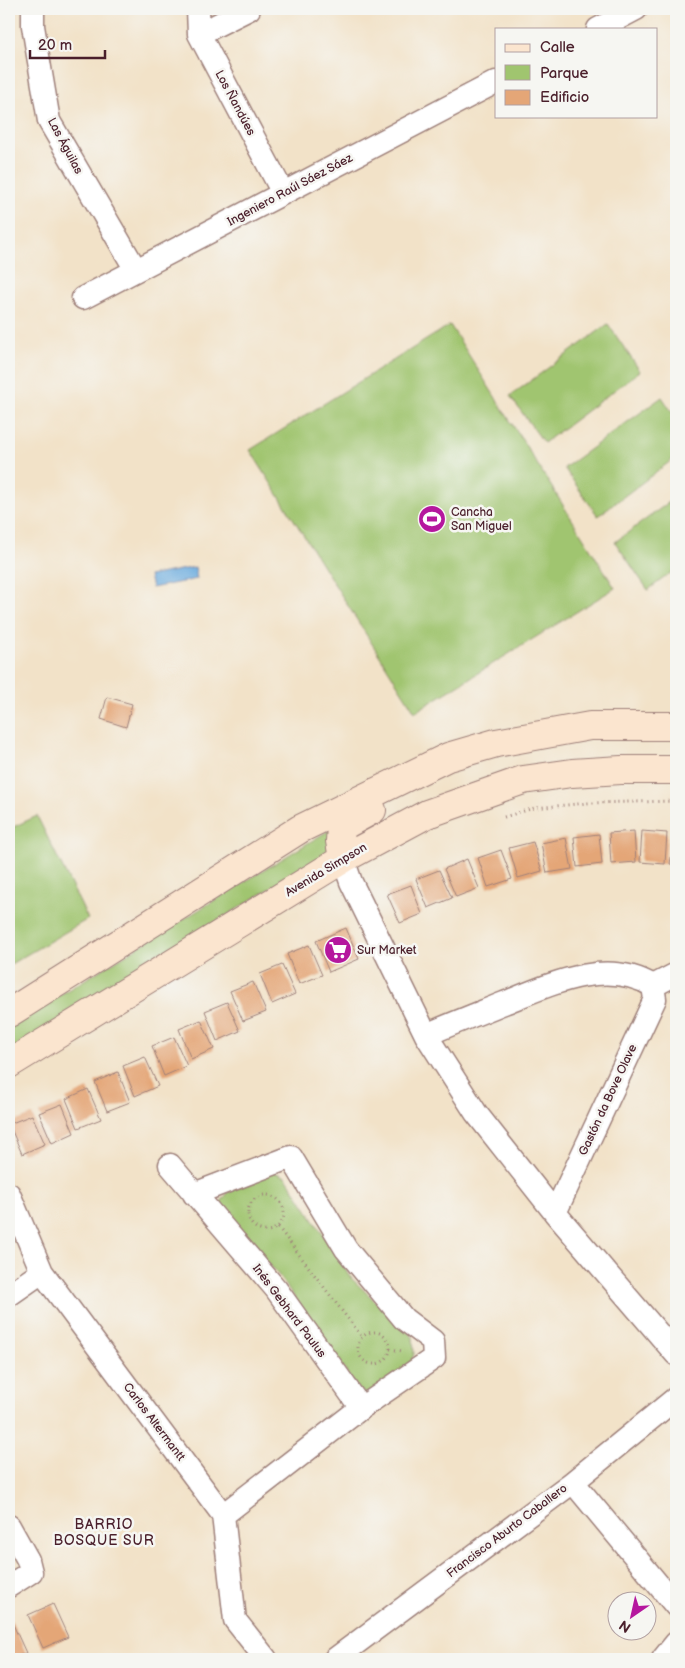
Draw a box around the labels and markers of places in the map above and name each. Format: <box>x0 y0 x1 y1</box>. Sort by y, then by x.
sports icon: Cancha San Miguel <box>417 504 447 534</box>
place label: Cancha San Miguel <box>451 505 512 534</box>
supermarket icon: Sur Market <box>323 935 353 965</box>
place label: Sur Market <box>357 943 417 958</box>

